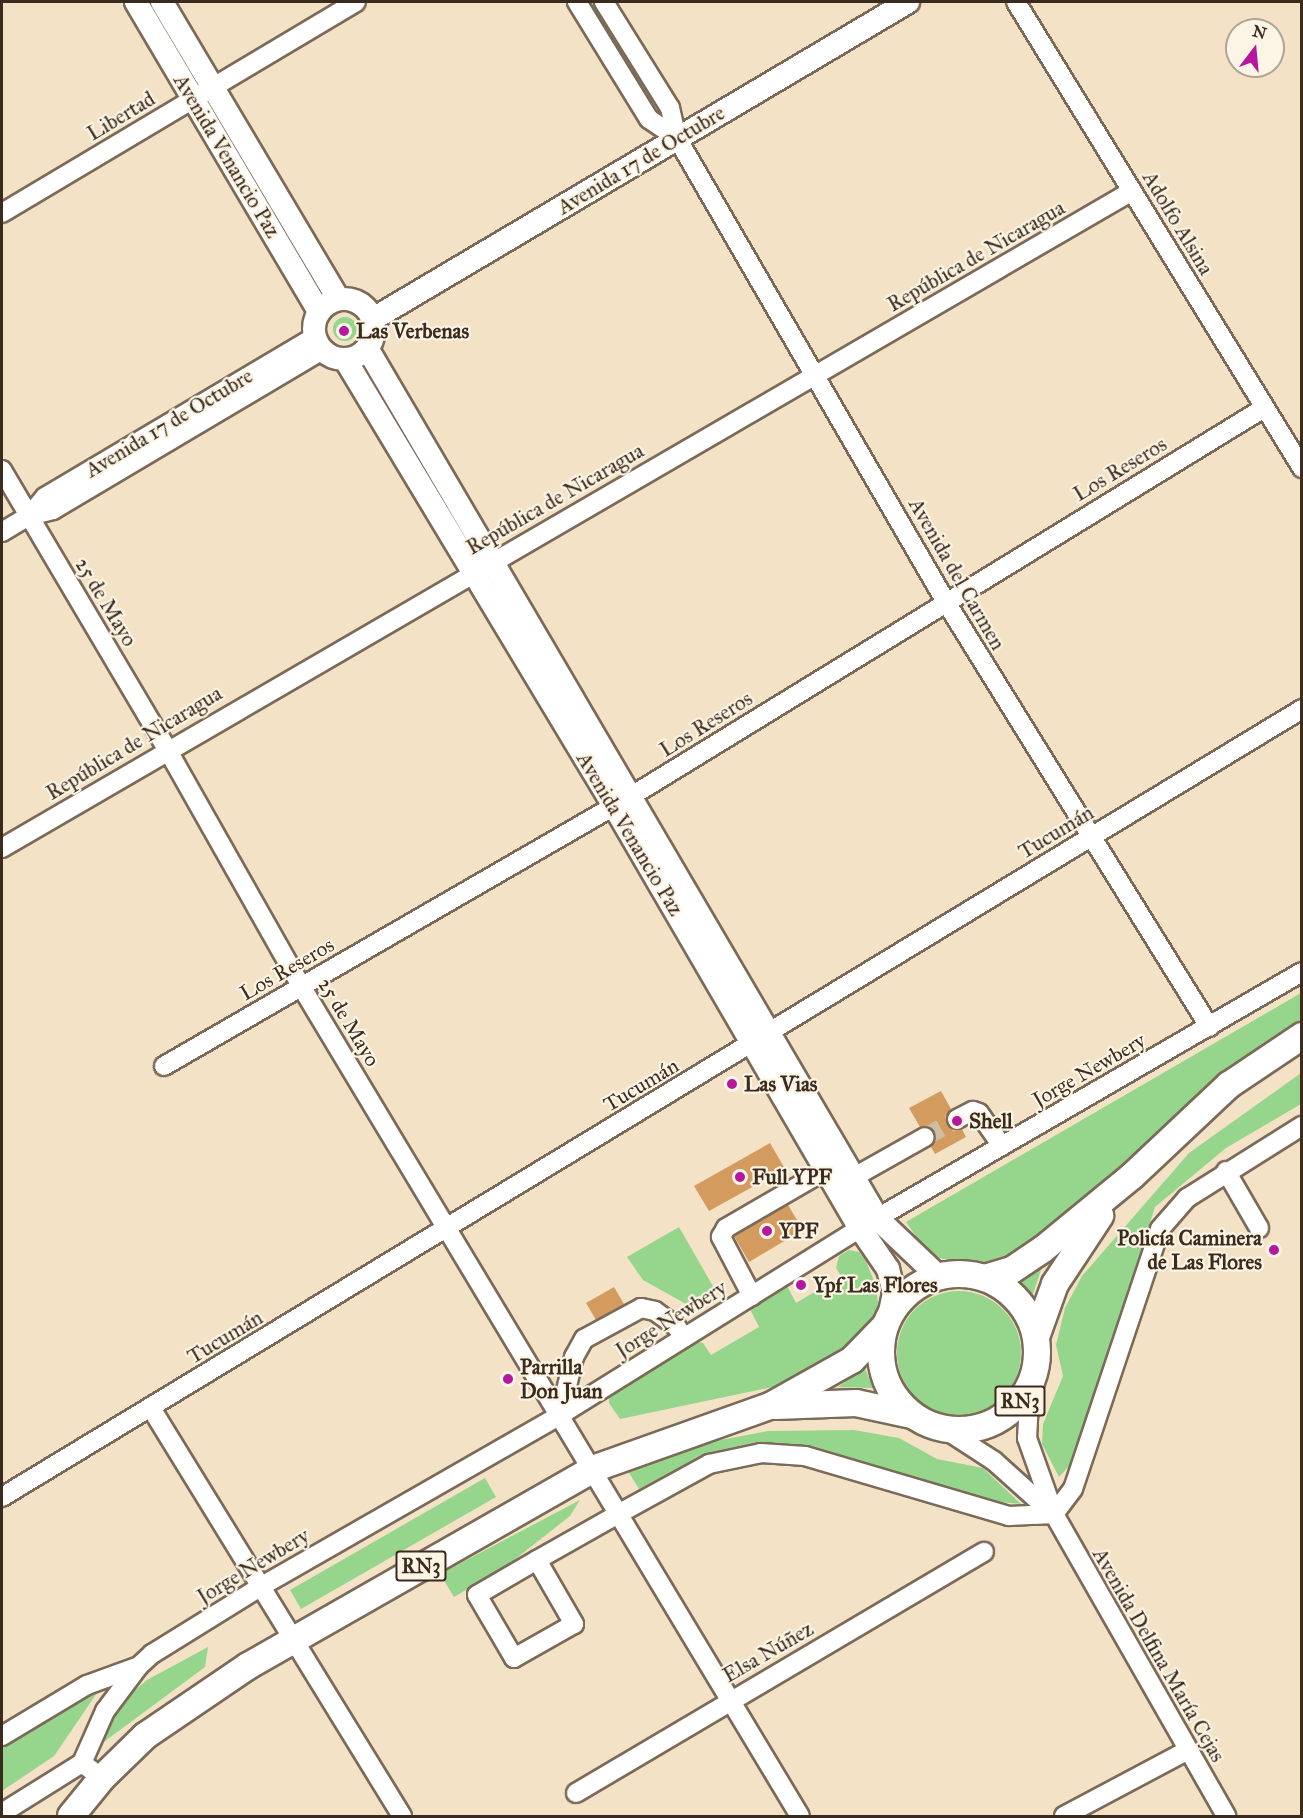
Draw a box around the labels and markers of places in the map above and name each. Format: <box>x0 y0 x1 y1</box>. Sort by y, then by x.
place label: Las Verbenas <box>356 318 469 344</box>
marker: Las Verbenas <box>337 324 351 338</box>
place label: Las Vias <box>744 1071 817 1097</box>
marker: Las Vias <box>725 1077 739 1091</box>
place label: Shell <box>969 1108 1013 1134</box>
marker: Shell <box>950 1114 964 1128</box>
place label: Full YPF <box>752 1164 832 1190</box>
marker: Full YPF <box>733 1170 747 1184</box>
place label: YPF <box>779 1218 818 1244</box>
marker: YPF <box>760 1224 774 1238</box>
place label: Policía Caminera de Las Flores <box>1117 1225 1262 1275</box>
marker: Policía Caminera de Las Flores <box>1267 1243 1281 1257</box>
place label: Ypf Las Flores <box>813 1272 938 1298</box>
marker: Ypf Las Flores <box>794 1278 808 1292</box>
place label: Parrilla Don Juan <box>520 1354 603 1404</box>
marker: Parrilla Don Juan <box>501 1372 515 1386</box>

